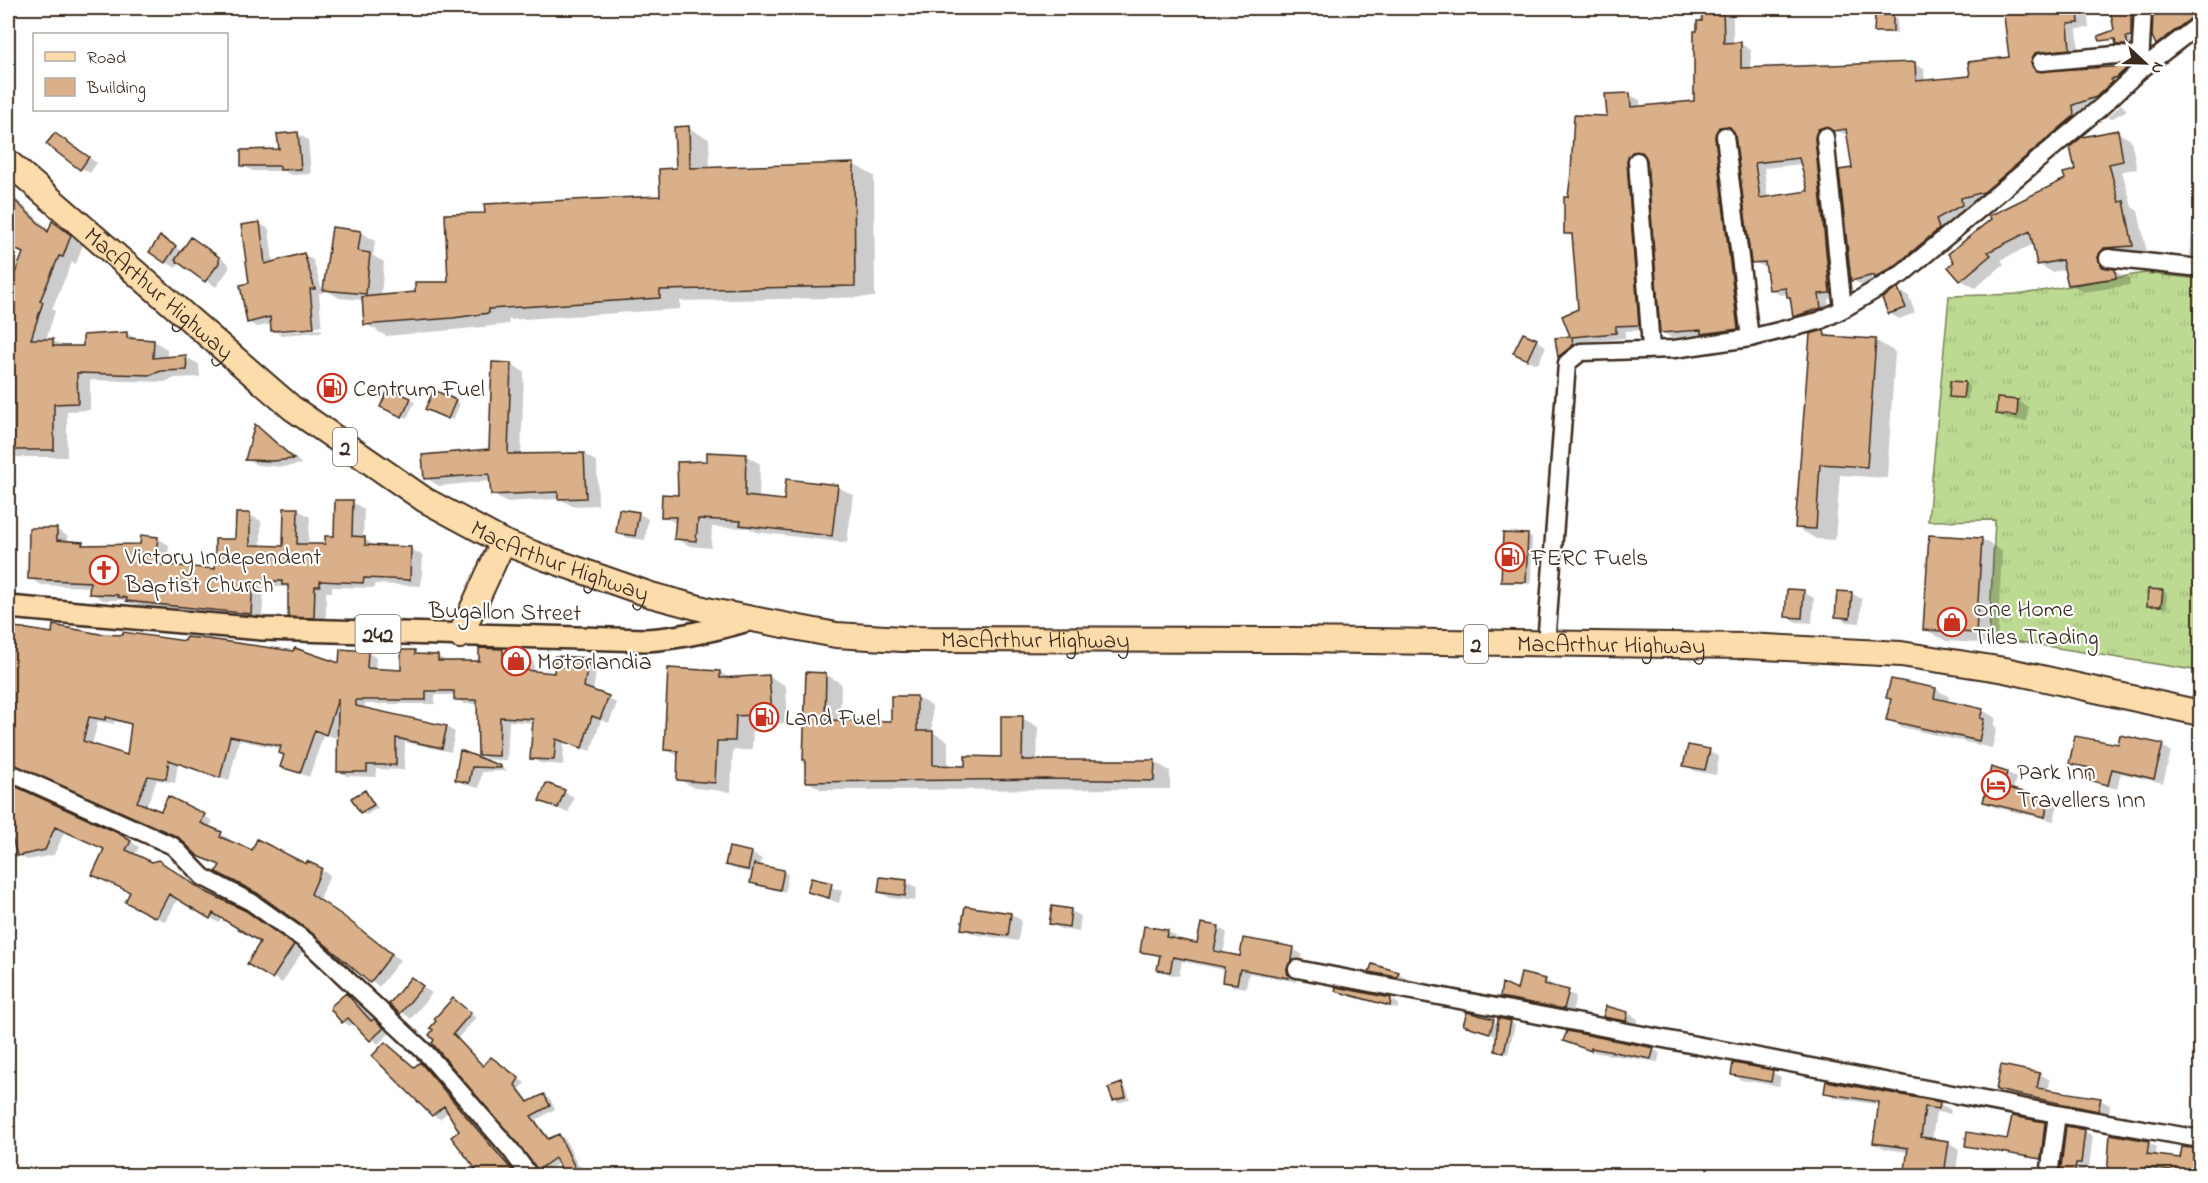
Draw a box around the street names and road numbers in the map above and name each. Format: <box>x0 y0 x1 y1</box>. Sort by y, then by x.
street label: MacArthur Highway <box>75 220 240 371</box>
road number: 2 <box>333 428 357 466</box>
street label: MacArthur Highway <box>463 513 653 614</box>
street label: Bugallon Street <box>427 595 581 632</box>
road number: 242 <box>356 615 400 653</box>
street label: MacArthur Highway <box>941 624 1130 661</box>
road number: 2 <box>1464 625 1488 663</box>
street label: MacArthur Highway <box>1517 628 1706 666</box>

